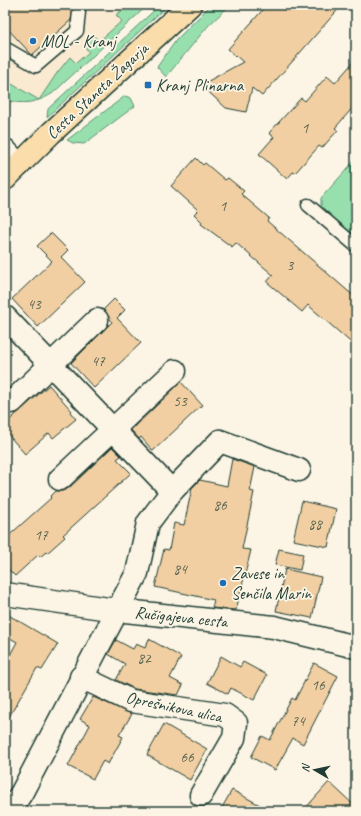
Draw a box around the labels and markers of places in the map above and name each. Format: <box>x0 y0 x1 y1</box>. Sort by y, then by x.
place label: MOL - Kranj <box>41 31 118 52</box>
marker: MOL - Kranj <box>28 36 38 46</box>
place label: Kranj Plinarna <box>156 75 245 96</box>
marker: Kranj Plinarna <box>143 80 153 90</box>
place label: Zavese in Senčila Marin <box>231 563 313 604</box>
marker: Zavese in Senčila Marin <box>218 578 228 588</box>

